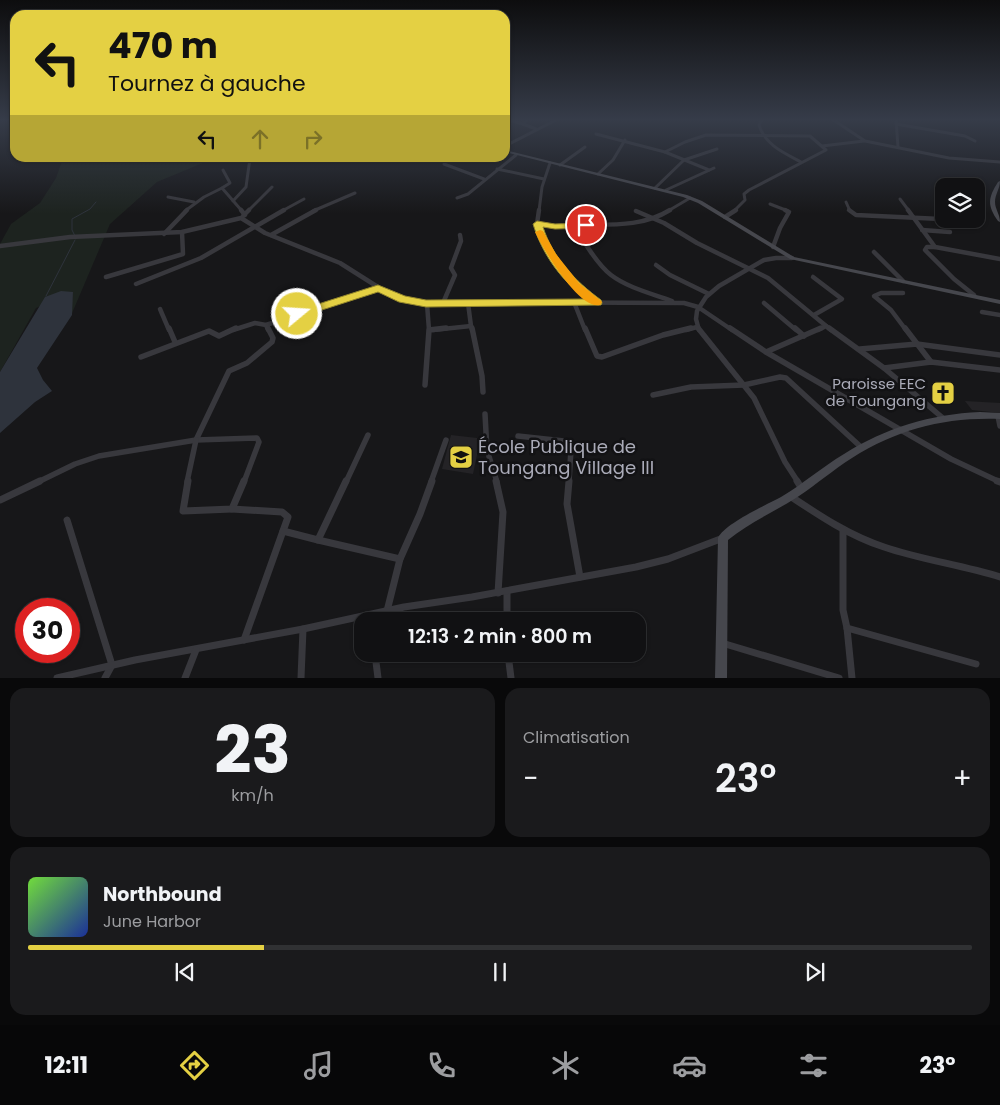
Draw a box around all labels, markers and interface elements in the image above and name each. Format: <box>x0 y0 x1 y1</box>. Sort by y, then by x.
text: 470 m <box>108 21 218 70</box>
icon: left <box>25 30 90 95</box>
text: Tournez à gauche <box>108 68 306 99</box>
icon: left <box>193 125 221 153</box>
icon: ahead <box>246 125 274 153</box>
icon: right <box>299 125 327 153</box>
map controls <box>935 178 985 228</box>
button: layers <box>935 178 985 228</box>
pin <box>565 204 607 246</box>
icon: arrive <box>572 211 600 239</box>
position arrow <box>270 287 322 339</box>
place label: Paroisse EEC de Toungang <box>826 373 926 411</box>
church icon: Paroisse EEC de Toungang <box>930 380 956 406</box>
place label: École Publique de Toungang Village III <box>478 434 654 480</box>
school or university icon: École Publique de Toungang Village III <box>448 444 474 470</box>
speed limit sign: 30 <box>15 598 80 663</box>
text: 12:13 · 2 min · 800 m <box>408 623 592 650</box>
text: 23 <box>214 705 291 796</box>
text: Climatisation <box>523 726 630 749</box>
text: 23° <box>715 752 776 805</box>
text: − <box>523 759 538 798</box>
text: + <box>953 759 972 798</box>
text: km/h <box>231 784 274 807</box>
text: Northbound <box>103 881 222 908</box>
text: June Harbor <box>103 910 201 933</box>
icon: previous <box>171 958 199 986</box>
icon: pause <box>486 958 514 986</box>
icon: next <box>801 958 829 986</box>
icon: directions <box>177 1048 212 1083</box>
icon: music <box>301 1048 336 1083</box>
icon: phone <box>424 1048 459 1083</box>
icon: climate <box>548 1048 583 1083</box>
icon: car <box>672 1048 707 1083</box>
icon: filters <box>796 1048 831 1083</box>
text: 12:11 <box>44 1050 88 1081</box>
text: 23° <box>920 1050 956 1081</box>

